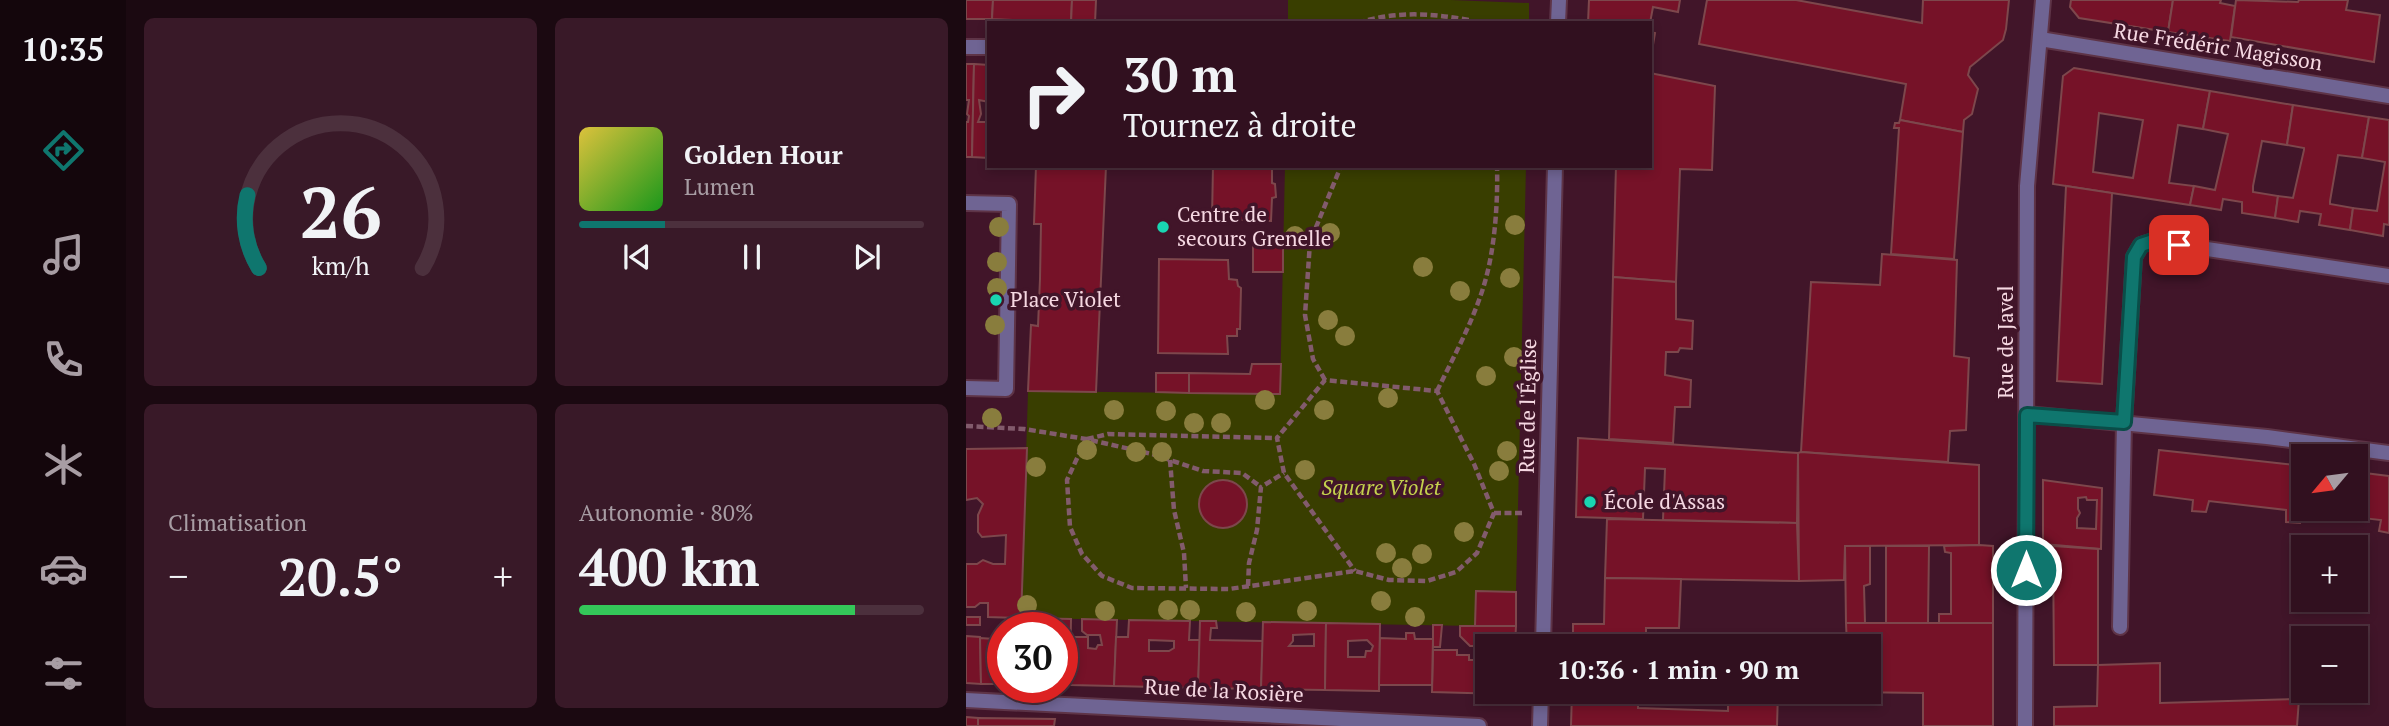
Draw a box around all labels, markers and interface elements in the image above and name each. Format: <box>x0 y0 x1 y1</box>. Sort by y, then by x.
street label: Rue Frédéric Magisson <box>2112 16 2325 76</box>
text: 10:35 <box>21 28 105 70</box>
text: 30 m <box>1123 41 1237 106</box>
icon: right <box>1008 49 1099 140</box>
text: Tournez à droite <box>1123 104 1357 146</box>
icon: directions <box>39 126 88 175</box>
text: Golden Hour <box>684 137 843 171</box>
text: 26 <box>299 162 382 259</box>
text: Lumen <box>684 171 755 202</box>
place label: Centre de secours Grenelle <box>1177 200 1331 252</box>
pin <box>2149 215 2209 275</box>
marker: Centre de secours Grenelle <box>1155 219 1171 235</box>
icon: arrive <box>2160 226 2198 264</box>
icon: music <box>39 230 88 279</box>
icon: previous <box>618 238 656 276</box>
icon: pause <box>733 238 771 276</box>
icon: next <box>848 238 886 276</box>
text: km/h <box>312 249 370 282</box>
place label: Place Violet <box>1010 285 1121 313</box>
street label: Rue de Javel <box>1991 285 2019 399</box>
marker: Place Violet <box>988 292 1004 308</box>
icon: phone <box>39 335 88 384</box>
street label: Rue de l'Église <box>1512 338 1542 474</box>
icon: climate <box>39 440 88 489</box>
north arrow <box>2291 444 2368 522</box>
map controls <box>2291 444 2368 703</box>
park label: Square Violet <box>1321 473 1442 501</box>
place label: École d'Assas <box>1604 487 1725 515</box>
marker: École d'Assas <box>1582 494 1598 510</box>
text: Autonomie · 80% <box>579 497 754 528</box>
text: Climatisation <box>168 507 307 538</box>
text: 400 km <box>579 532 760 601</box>
position arrow <box>1989 533 2063 607</box>
button: + <box>2291 535 2368 612</box>
text: 20.5° <box>278 542 403 611</box>
icon: car <box>39 544 88 593</box>
text: − <box>168 551 188 601</box>
text: + <box>493 551 513 601</box>
speed limit sign: 30 <box>987 612 1078 703</box>
button: − <box>2291 626 2368 703</box>
icon: filters <box>39 649 88 698</box>
text: 10:36 · 1 min · 90 m <box>1557 652 1799 686</box>
street label: Rue de la Rosière <box>1144 672 1305 708</box>

